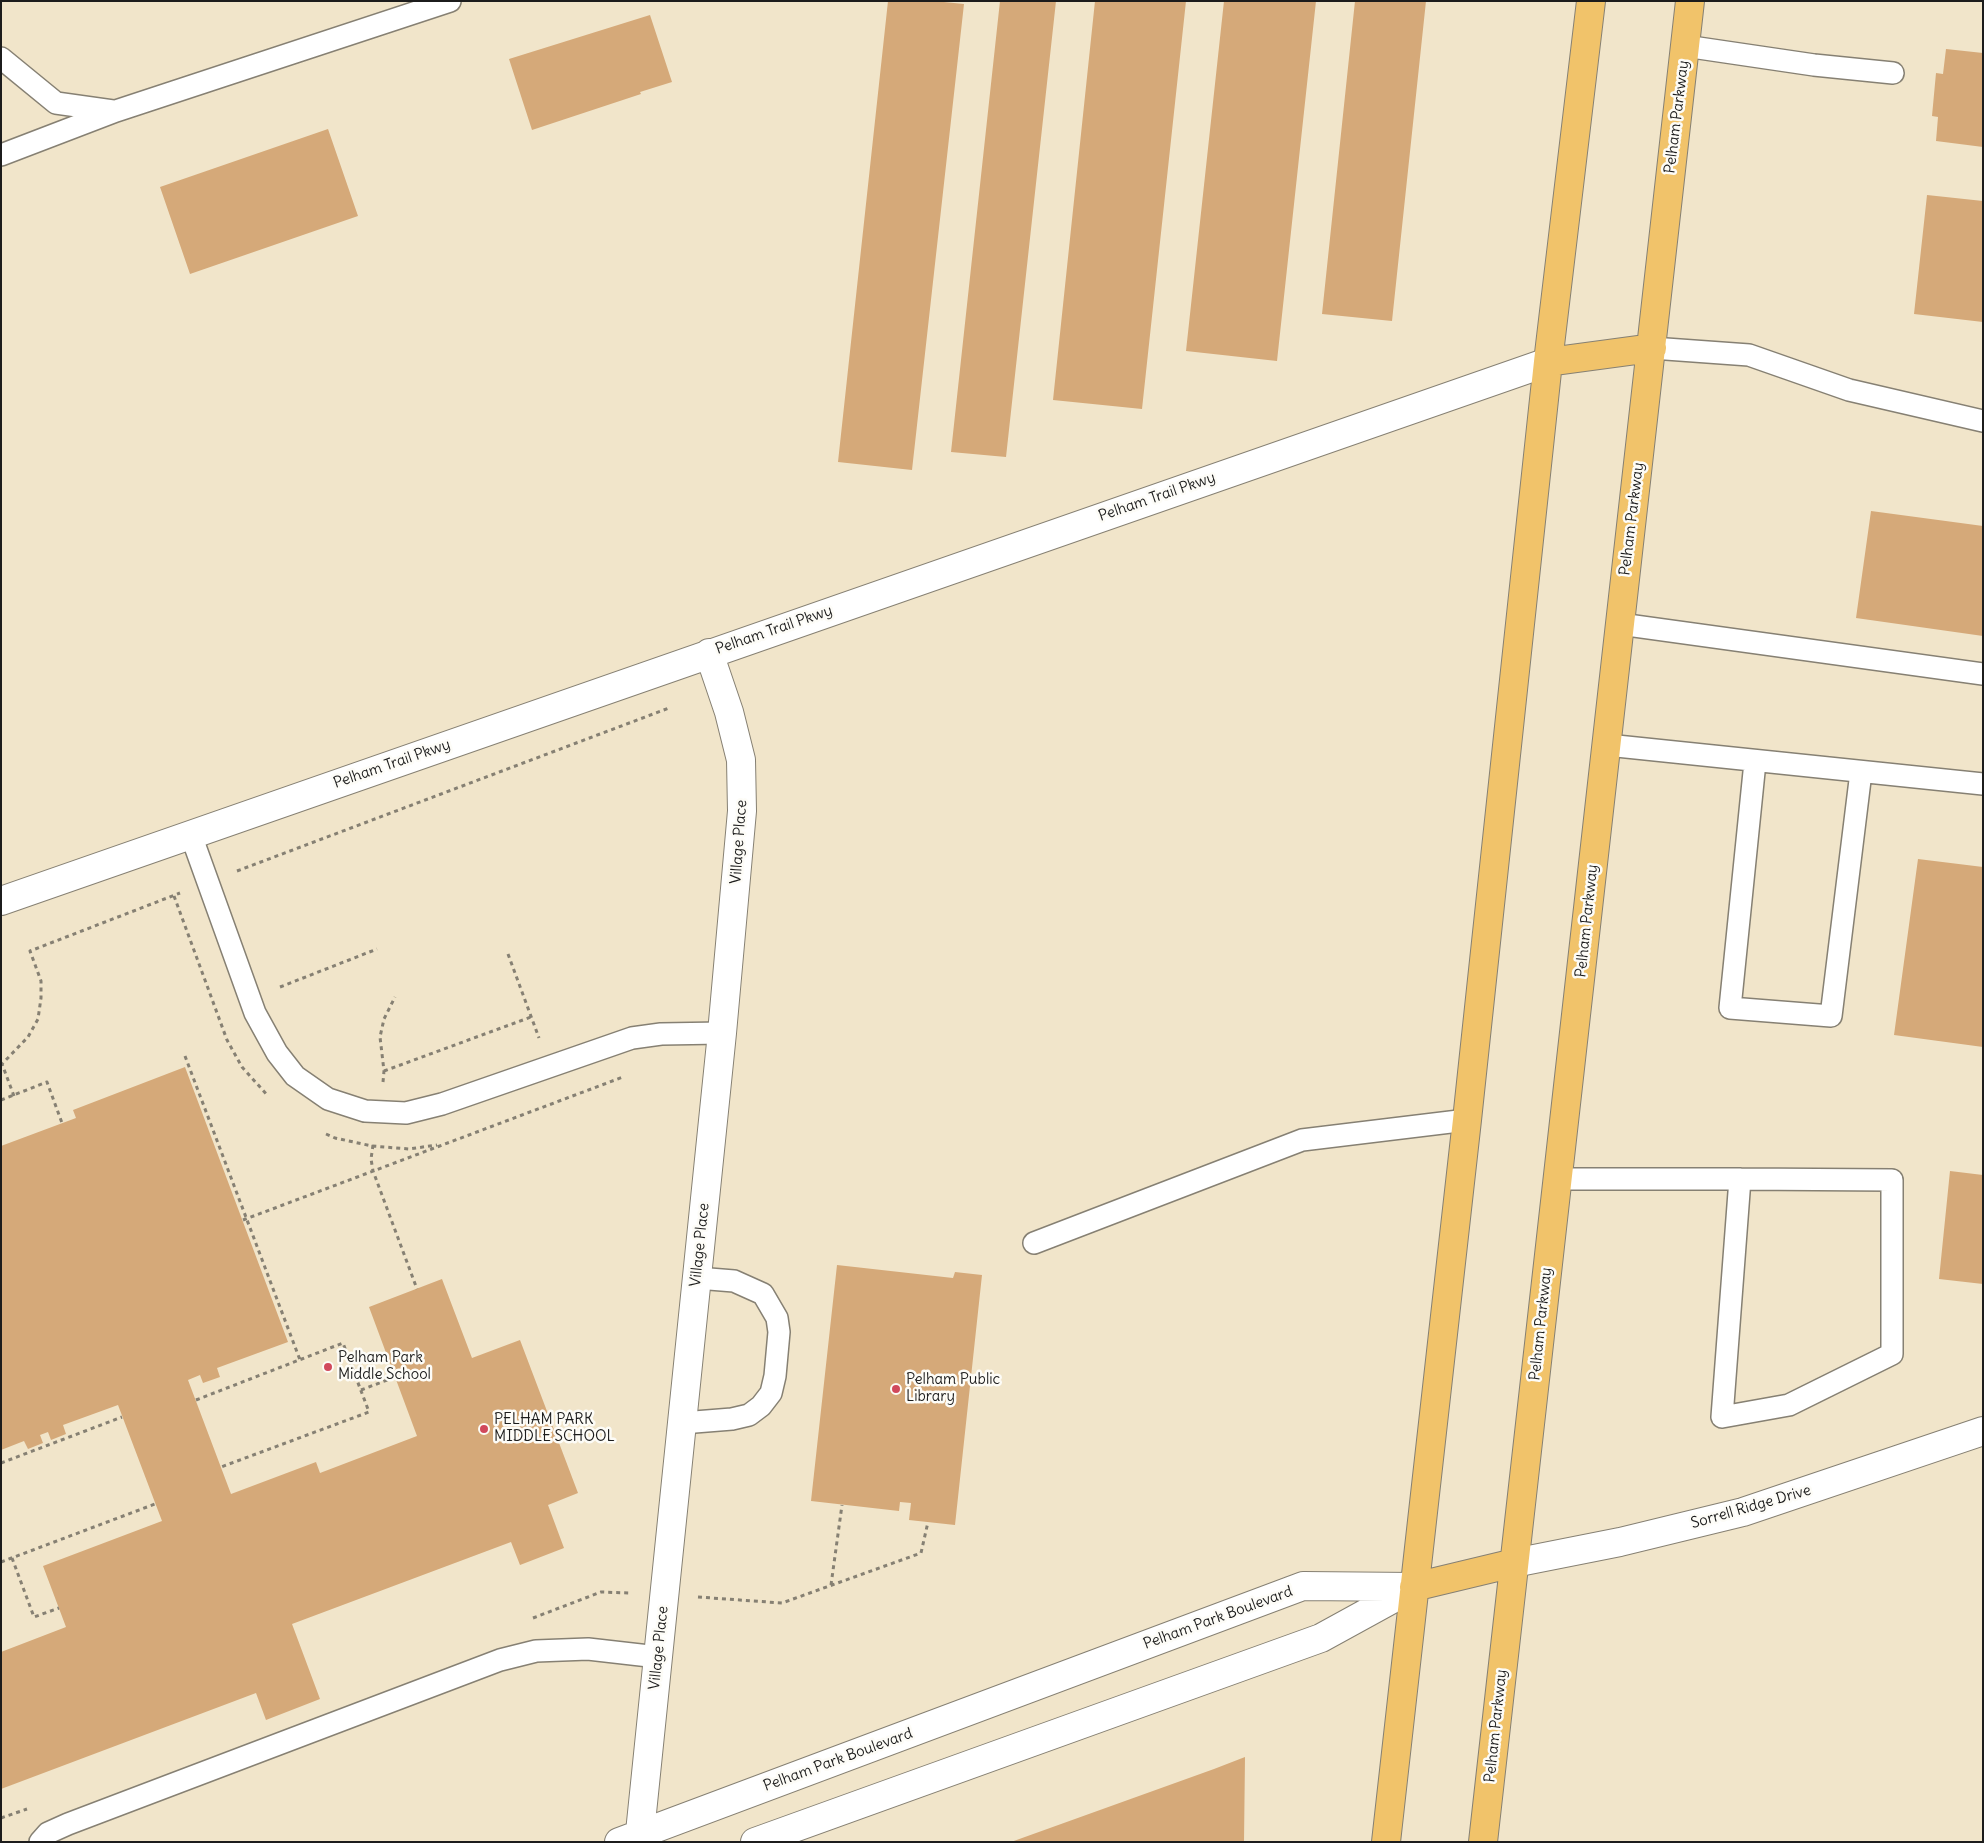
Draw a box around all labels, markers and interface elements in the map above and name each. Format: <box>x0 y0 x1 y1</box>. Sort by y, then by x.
street label: Pelham Parkway <box>1661 60 1693 174</box>
street label: Pelham Parkway <box>1616 462 1648 576</box>
street label: Pelham Trail Pkwy <box>1096 469 1218 525</box>
street label: Pelham Trail Pkwy <box>713 602 835 658</box>
street label: Pelham Trail Pkwy <box>331 736 453 792</box>
street label: Village Place <box>727 799 751 885</box>
street label: Pelham Parkway <box>1572 864 1602 978</box>
street label: Village Place <box>687 1202 713 1288</box>
street label: Pelham Parkway <box>1526 1267 1556 1381</box>
place label: Pelham Park Middle School <box>338 1349 431 1384</box>
marker: Pelham Park Middle School <box>322 1361 334 1373</box>
place label: Pelham Public Library <box>906 1371 1000 1406</box>
marker: Pelham Public Library <box>890 1383 902 1395</box>
place label: PELHAM PARK MIDDLE SCHOOL <box>494 1411 615 1446</box>
marker: PELHAM PARK MIDDLE SCHOOL <box>478 1423 490 1435</box>
street label: Sorrell Ridge Drive <box>1689 1481 1813 1533</box>
street label: Pelham Park Boulevard <box>1141 1583 1295 1653</box>
street label: Village Place <box>646 1605 672 1691</box>
street label: Pelham Parkway <box>1481 1669 1511 1783</box>
street label: Pelham Park Boulevard <box>761 1725 915 1795</box>

